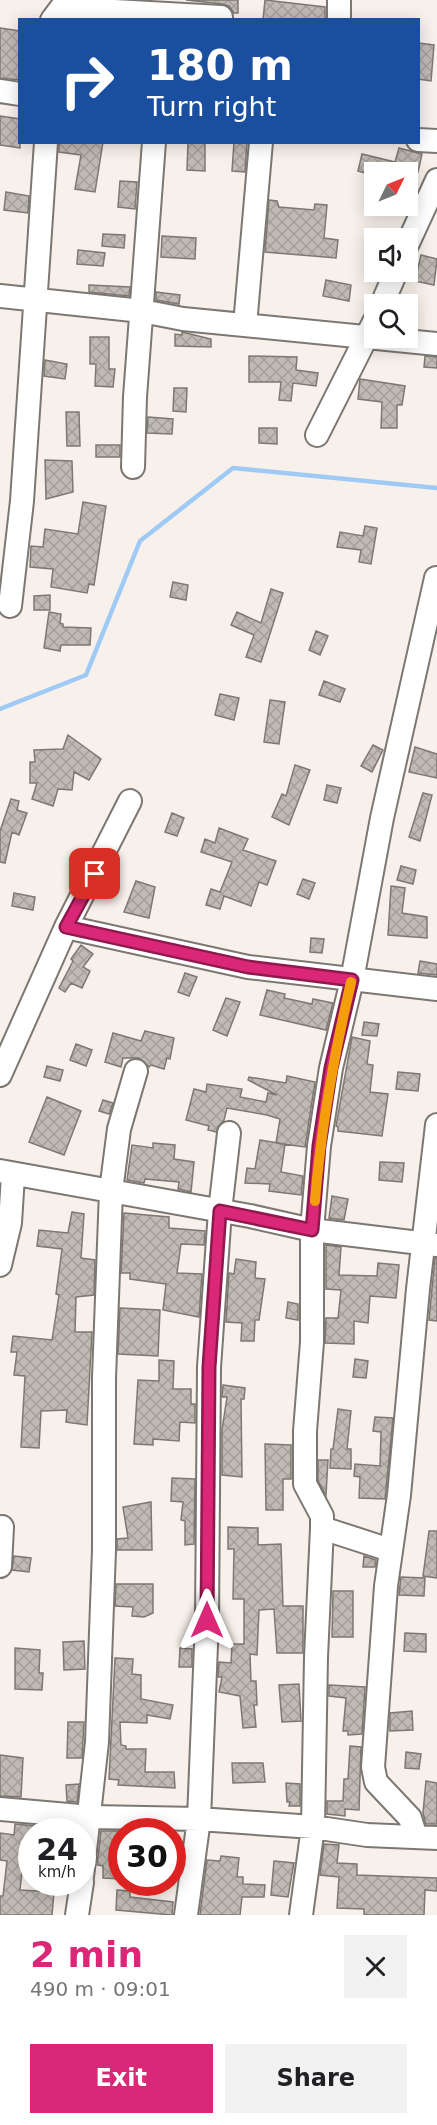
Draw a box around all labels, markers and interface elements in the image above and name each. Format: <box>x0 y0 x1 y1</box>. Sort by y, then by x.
text: 180 m <box>147 41 293 90</box>
icon: right <box>48 42 126 120</box>
text: Turn right <box>147 91 276 122</box>
north arrow <box>364 162 418 216</box>
map controls <box>364 162 418 348</box>
button: sound <box>364 228 418 282</box>
button: search <box>364 294 418 348</box>
pin <box>69 848 120 899</box>
icon: arrive <box>78 857 111 890</box>
position arrow <box>175 1588 239 1652</box>
speed limit sign: 30 <box>108 1818 186 1896</box>
text: 24 <box>36 1832 78 1867</box>
text: km/h <box>38 1863 76 1881</box>
text: 2 min <box>30 1934 143 1975</box>
button: close <box>344 1935 407 1998</box>
text: 490 m · 09:01 <box>30 1977 171 2001</box>
button: Exit <box>30 2044 213 2113</box>
button: Share <box>225 2044 407 2113</box>

